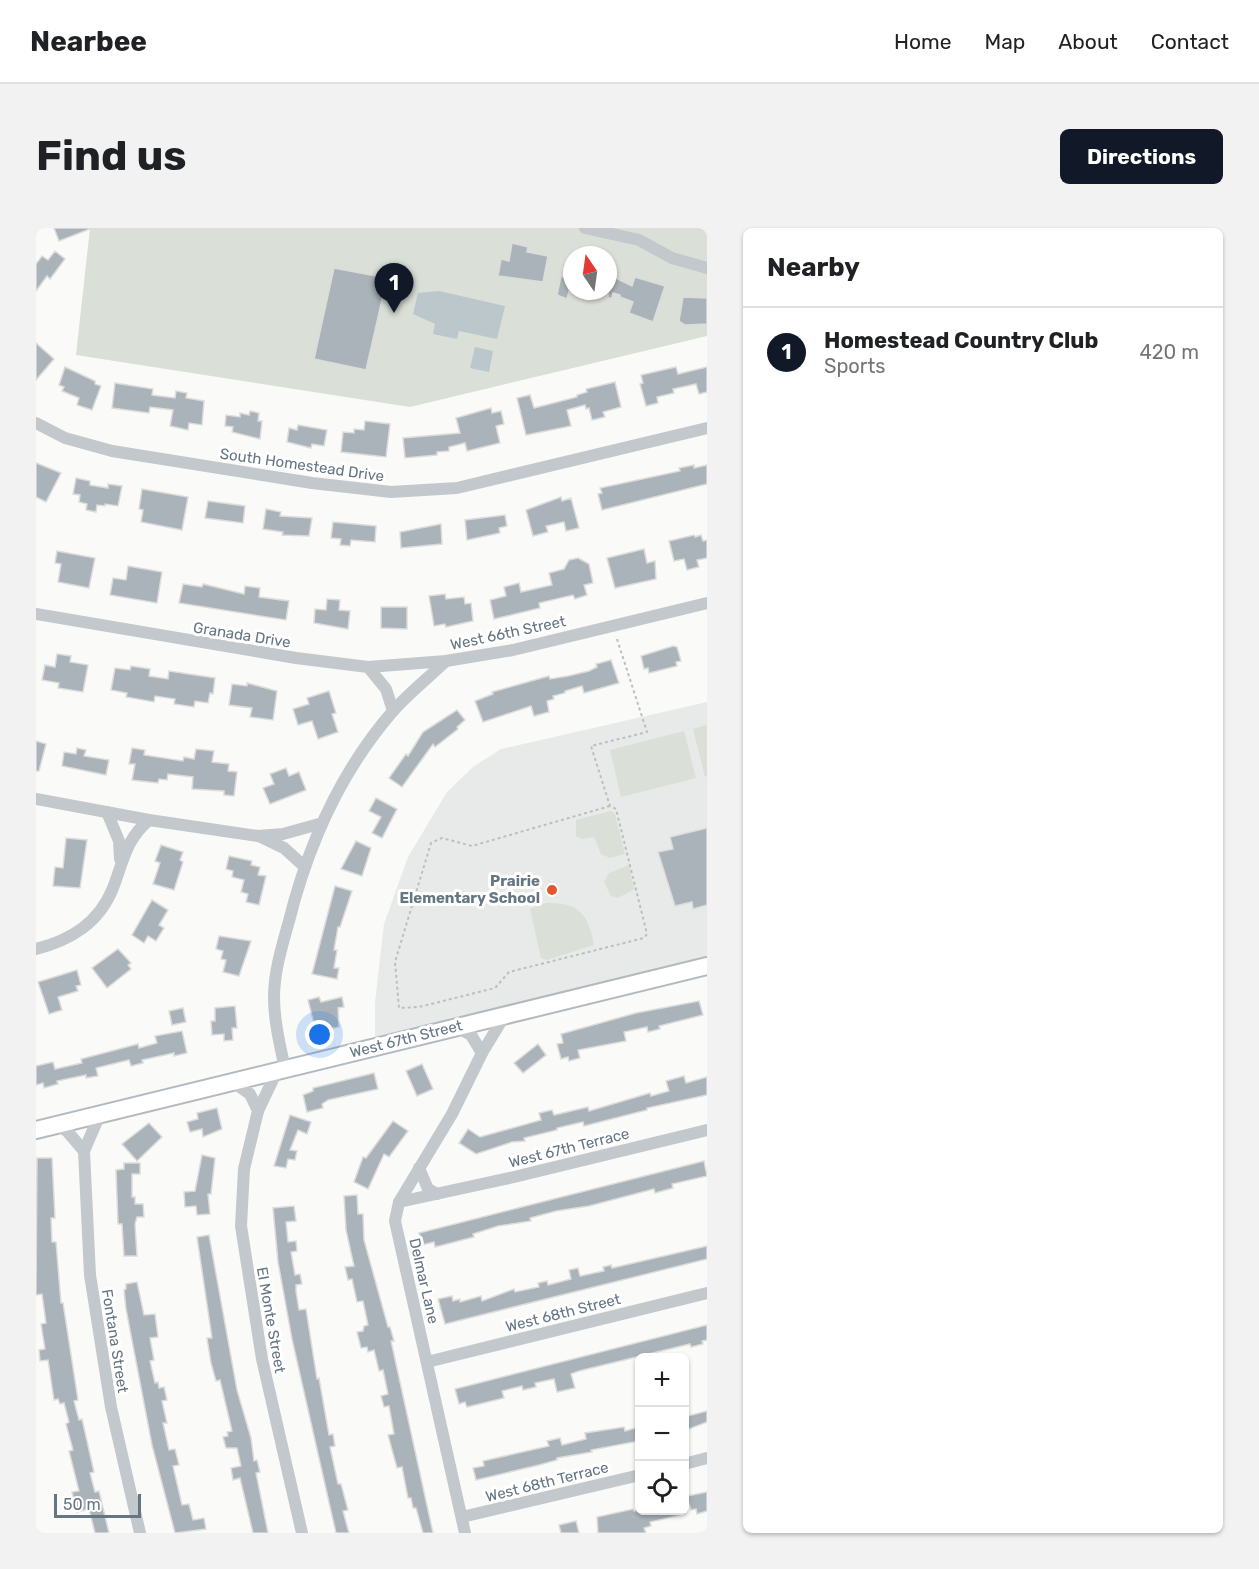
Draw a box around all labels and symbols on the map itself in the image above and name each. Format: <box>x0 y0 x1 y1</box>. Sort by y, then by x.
north arrow <box>563 246 617 300</box>
pin: 1 <box>374 264 414 313</box>
street label: South Homestead Drive <box>219 445 385 485</box>
street label: West 66th Street <box>449 612 567 654</box>
street label: Granada Drive <box>192 618 292 652</box>
place label: Prairie Elementary School <box>399 872 540 907</box>
marker: Prairie Elementary School <box>545 883 559 897</box>
street label: West 67th Street <box>348 1016 464 1062</box>
your location <box>305 1020 334 1049</box>
street label: West 67th Terrace <box>507 1124 631 1172</box>
street label: Delmar Lane <box>405 1236 443 1326</box>
street label: El Monte Street <box>253 1266 289 1374</box>
street label: Fontana Street <box>98 1288 132 1394</box>
street label: West 68th Street <box>504 1290 623 1336</box>
street label: West 68th Terrace <box>484 1458 610 1506</box>
scale bar <box>54 1491 141 1518</box>

